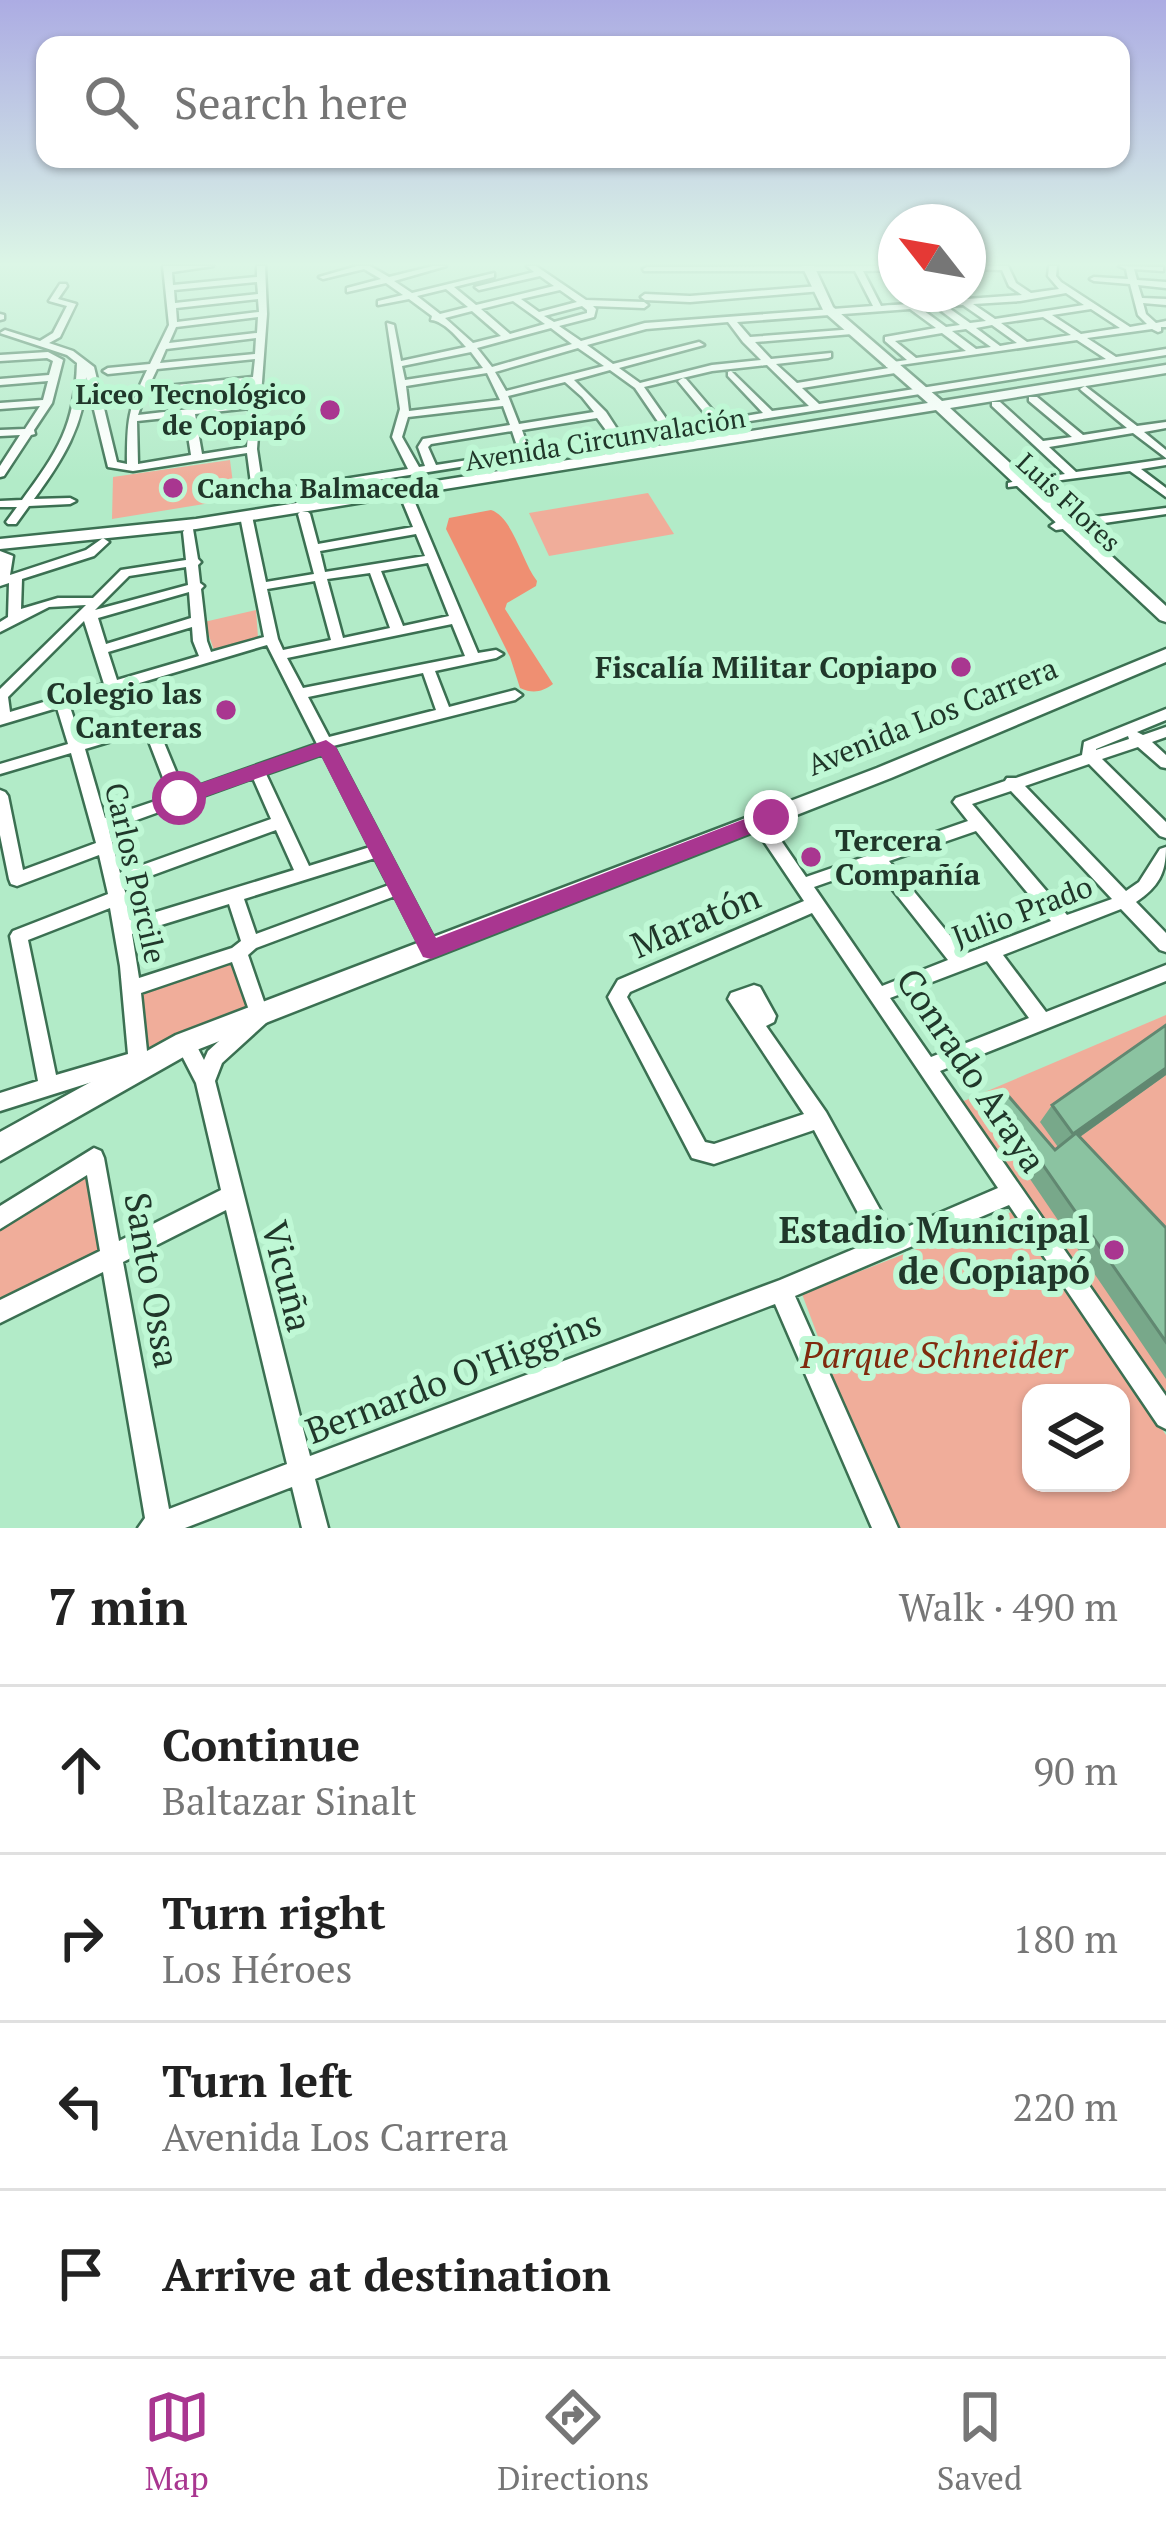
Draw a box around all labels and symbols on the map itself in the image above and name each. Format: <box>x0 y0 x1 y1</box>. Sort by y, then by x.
north arrow <box>878 204 986 312</box>
place label: Liceo Tecnológico de Copiapó <box>75 376 306 443</box>
marker: Liceo Tecnológico de Copiapó <box>317 397 343 423</box>
street label: Avenida Circunvalación <box>462 399 748 479</box>
street label: Luis Flores <box>1009 444 1129 560</box>
place label: Cancha Balmaceda <box>197 470 440 506</box>
marker: Cancha Balmaceda <box>160 475 186 501</box>
place label: Fiscalía Militar Copiapo <box>595 647 937 687</box>
street label: Avenida Los Carrera <box>801 648 1063 784</box>
marker: Fiscalía Militar Copiapo <box>948 654 974 680</box>
place label: Colegio las Canteras <box>46 673 202 747</box>
marker: Colegio las Canteras <box>213 697 239 723</box>
route start <box>152 771 206 825</box>
street label: Carlos Porcile <box>96 779 176 967</box>
route end <box>744 790 798 844</box>
place label: Tercera Compañía <box>835 820 981 894</box>
marker: Tercera Compañía <box>798 844 824 870</box>
street label: Julio Prado <box>946 866 1098 956</box>
street label: Maratón <box>623 872 767 968</box>
street label: Conrado Araya <box>886 959 1058 1181</box>
street label: Santo Ossa <box>115 1189 191 1371</box>
place label: Estadio Municipal de Copiapó <box>779 1206 1090 1294</box>
street label: Vicuña <box>252 1216 324 1336</box>
marker: Estadio Municipal de Copiapó <box>1101 1237 1127 1263</box>
street label: Bernardo O'Higgins <box>299 1298 607 1454</box>
park label: Parque Schneider <box>800 1331 1069 1378</box>

